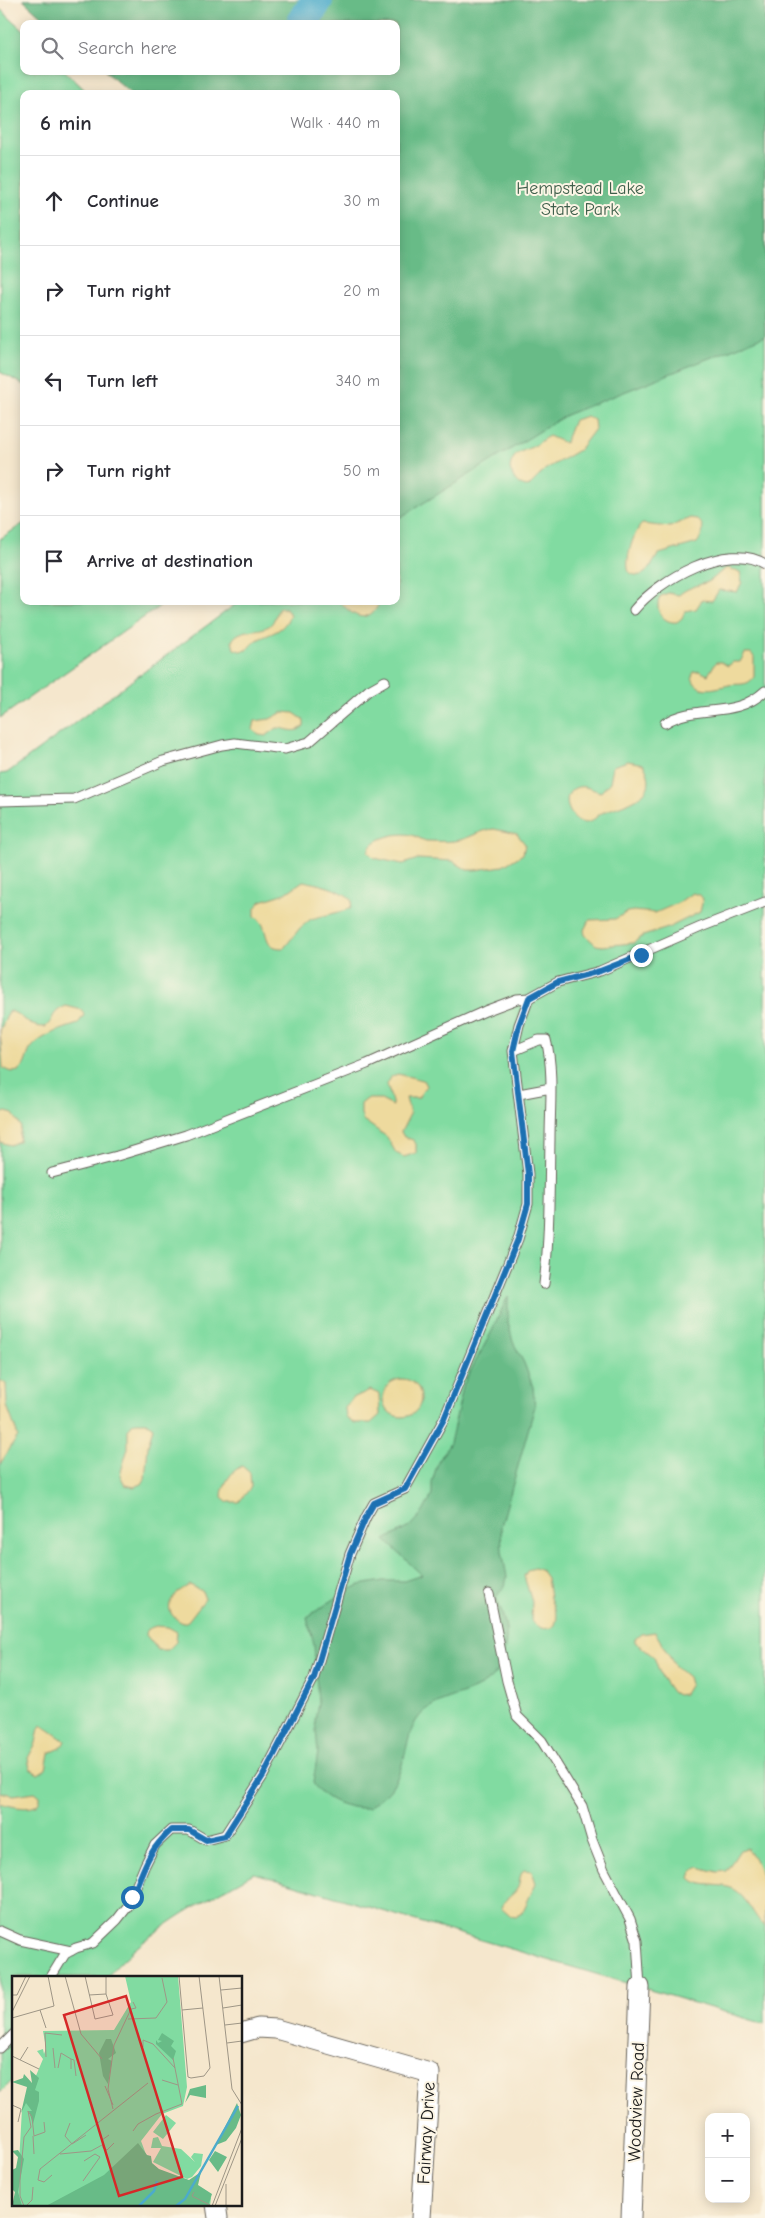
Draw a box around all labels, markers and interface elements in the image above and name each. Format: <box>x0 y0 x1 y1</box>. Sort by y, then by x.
search box <box>20 20 400 75</box>
icon: search <box>38 34 66 62</box>
text: Search here <box>78 37 177 59</box>
text: 6 min <box>40 111 92 135</box>
text: Walk · 440 m <box>290 114 380 132</box>
park label: Hempstead Lake State Park <box>516 178 644 220</box>
icon: ahead <box>40 187 68 215</box>
text: Continue <box>87 190 159 212</box>
text: 30 m <box>344 192 380 210</box>
icon: right <box>40 277 68 305</box>
text: Turn right <box>87 280 171 302</box>
text: 20 m <box>343 282 380 300</box>
icon: left <box>40 367 68 395</box>
text: Turn left <box>87 370 158 392</box>
text: 340 m <box>336 372 380 390</box>
icon: right <box>40 457 68 485</box>
text: Turn right <box>87 460 171 482</box>
text: 50 m <box>343 462 380 480</box>
icon: arrive <box>40 547 68 575</box>
text: Arrive at destination <box>87 550 253 572</box>
route end <box>630 944 653 967</box>
route start <box>121 1886 144 1909</box>
inset map <box>12 1976 242 2206</box>
street label: Woodview Road <box>624 2042 649 2162</box>
street label: Fairway Drive <box>413 2081 440 2185</box>
map controls <box>705 2113 750 2203</box>
button: + <box>705 2113 750 2158</box>
button: − <box>705 2158 750 2203</box>

